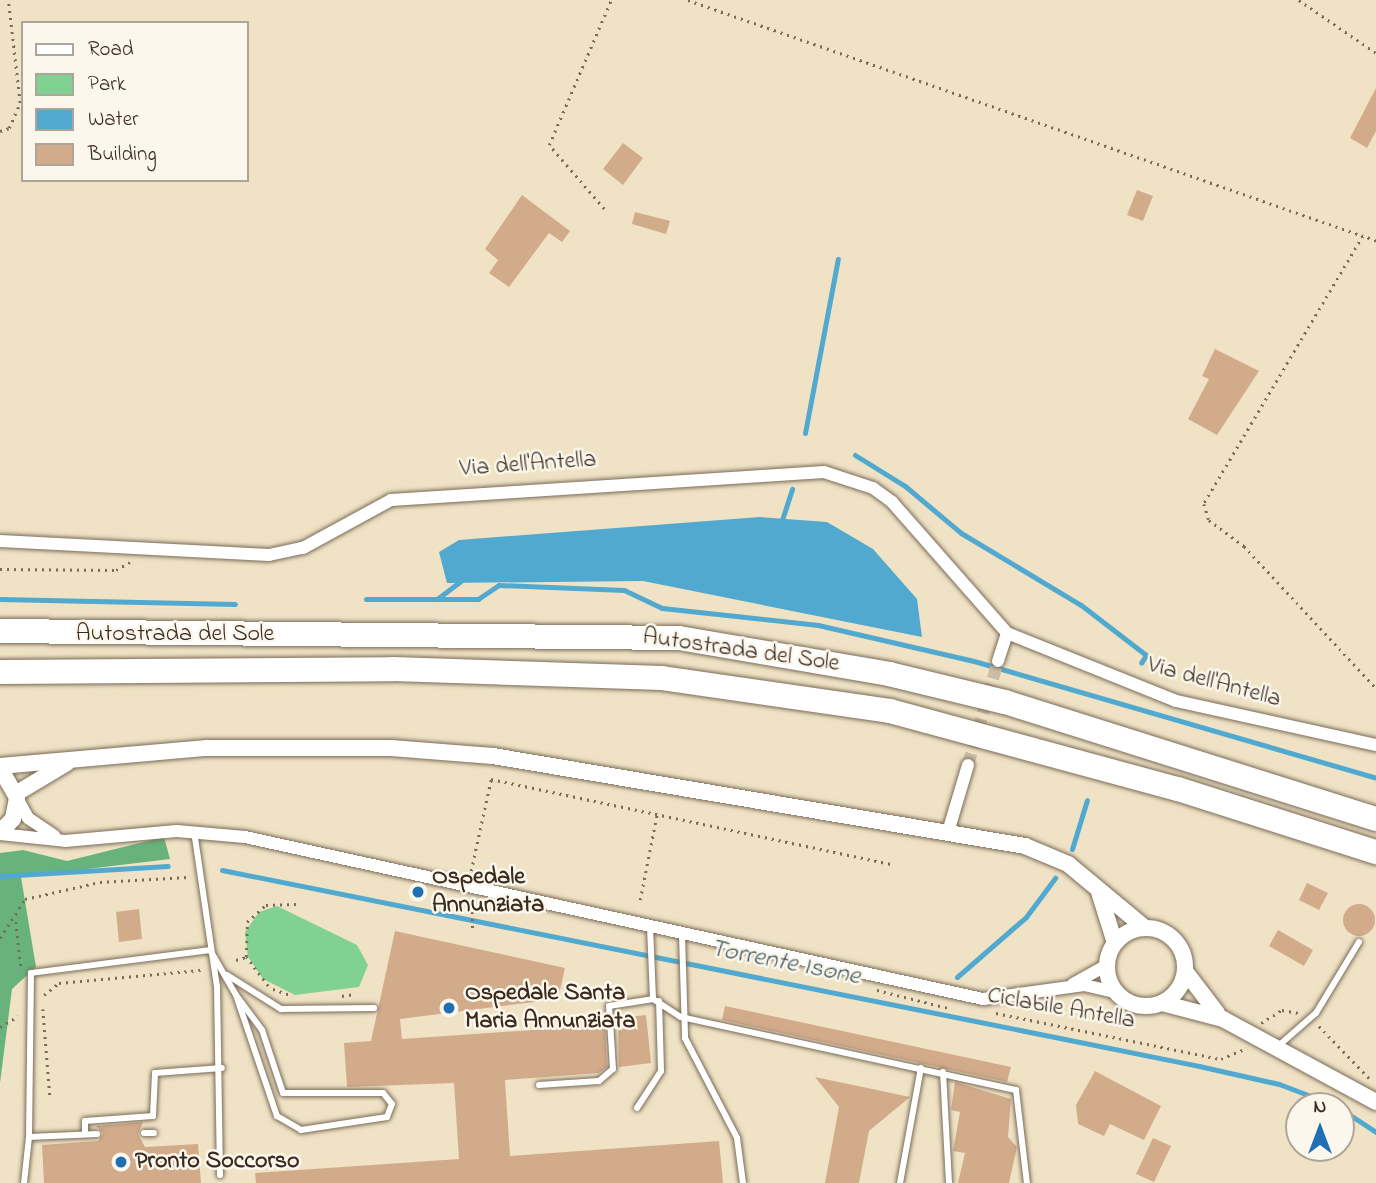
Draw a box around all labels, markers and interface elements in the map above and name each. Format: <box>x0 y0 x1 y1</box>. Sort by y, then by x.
legend <box>21 21 248 182</box>
text: Road <box>88 35 134 65</box>
text: Park <box>88 70 126 100</box>
text: Water <box>88 105 139 135</box>
text: Building <box>88 140 157 170</box>
street label: Via dell'Antella <box>459 446 597 484</box>
street label: Autostrada del Sole <box>76 621 274 649</box>
street label: Autostrada del Sole <box>641 623 841 679</box>
street label: Via dell'Antella <box>1144 651 1284 715</box>
place label: Ospedale Annunziata <box>432 864 544 920</box>
marker: Ospedale Annunziata <box>410 884 426 900</box>
water label: Torrente Isone <box>707 934 863 994</box>
place label: Ospedale Santa Maria Annunziata <box>465 980 636 1036</box>
street label: Ciclabile Antella <box>985 982 1137 1036</box>
marker: Ospedale Santa Maria Annunziata <box>439 998 459 1018</box>
north arrow <box>1285 1092 1355 1162</box>
text: N <box>1314 1094 1326 1121</box>
place label: Pronto Soccorso <box>135 1148 300 1176</box>
marker: Pronto Soccorso <box>113 1154 129 1170</box>

